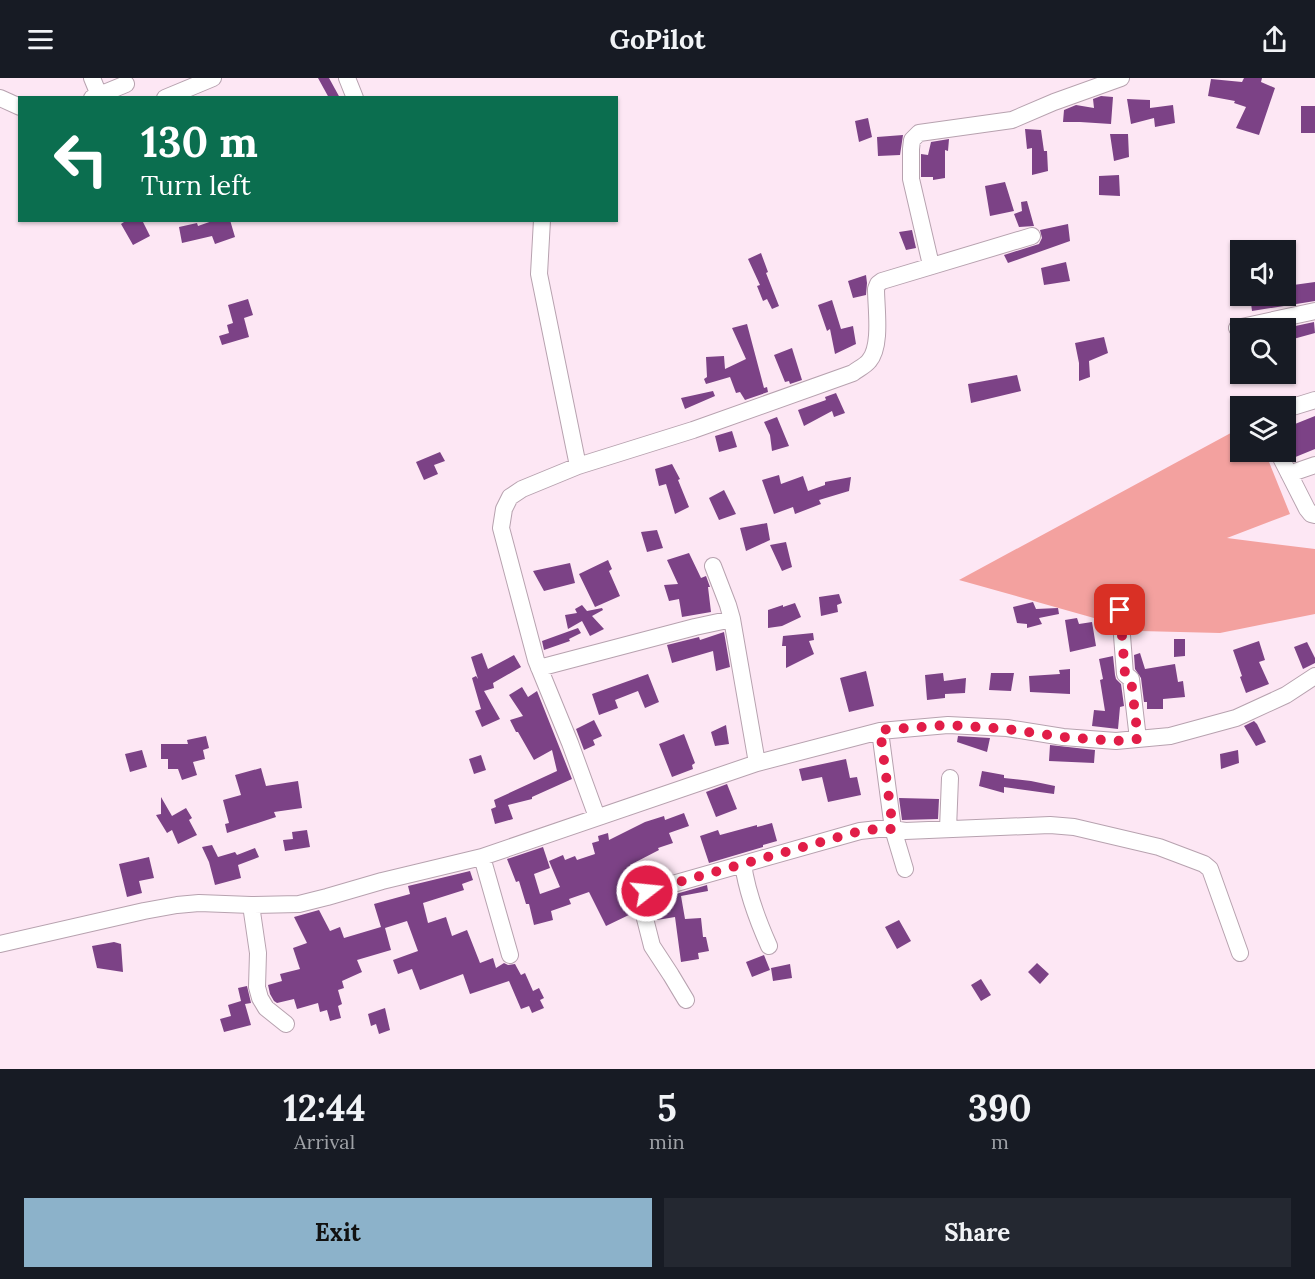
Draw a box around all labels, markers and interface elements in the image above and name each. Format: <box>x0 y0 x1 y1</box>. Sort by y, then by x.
text: GoPilot <box>610 22 705 56</box>
icon: menu <box>24 23 57 56</box>
icon: share <box>1258 23 1291 56</box>
text: 130 m <box>141 115 258 169</box>
icon: left <box>42 120 120 198</box>
text: Turn left <box>141 168 251 202</box>
map controls <box>1230 240 1296 462</box>
button: sound <box>1230 240 1296 306</box>
button: search <box>1230 318 1296 384</box>
button: layers <box>1230 396 1296 462</box>
pin <box>1094 584 1145 635</box>
icon: arrive <box>1103 593 1136 626</box>
position arrow <box>615 859 679 923</box>
text: 12:44 <box>283 1085 366 1131</box>
text: 5 <box>657 1085 677 1131</box>
text: 390 <box>968 1085 1032 1131</box>
text: Arrival <box>294 1129 355 1154</box>
text: min <box>649 1129 685 1154</box>
text: m <box>991 1129 1009 1154</box>
button: Exit <box>24 1198 652 1267</box>
button: Share <box>664 1198 1291 1267</box>

